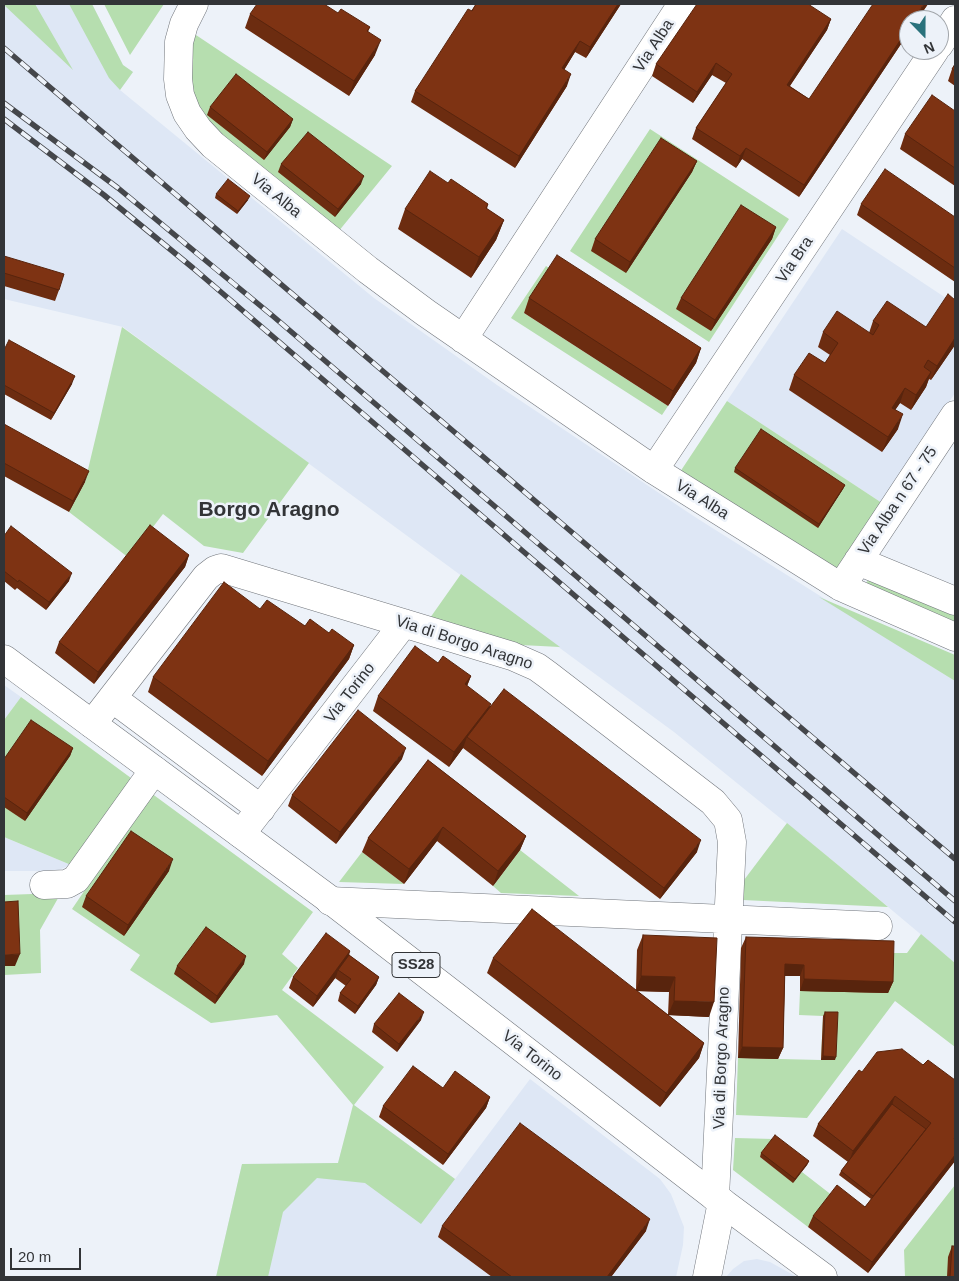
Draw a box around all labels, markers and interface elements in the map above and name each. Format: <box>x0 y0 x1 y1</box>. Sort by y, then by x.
north arrow <box>899 10 949 60</box>
street label: Via Alba <box>630 16 678 76</box>
text: N <box>922 39 937 57</box>
street label: Via Alba <box>247 170 305 222</box>
street label: Via Bra <box>772 233 818 287</box>
street label: Via Alba n 67 - 75 <box>855 443 941 559</box>
street label: Via Alba <box>672 476 732 524</box>
district label: Borgo Aragno <box>198 497 340 523</box>
street label: Via di Borgo Aragno <box>393 612 535 674</box>
street label: Via Torino <box>321 659 379 727</box>
road number: SS28 <box>392 952 440 978</box>
street label: Via di Borgo Aragno <box>710 986 734 1130</box>
street label: Via Torino <box>498 1027 566 1085</box>
scale bar <box>12 1238 84 1270</box>
text: 20 m <box>18 1248 51 1265</box>

